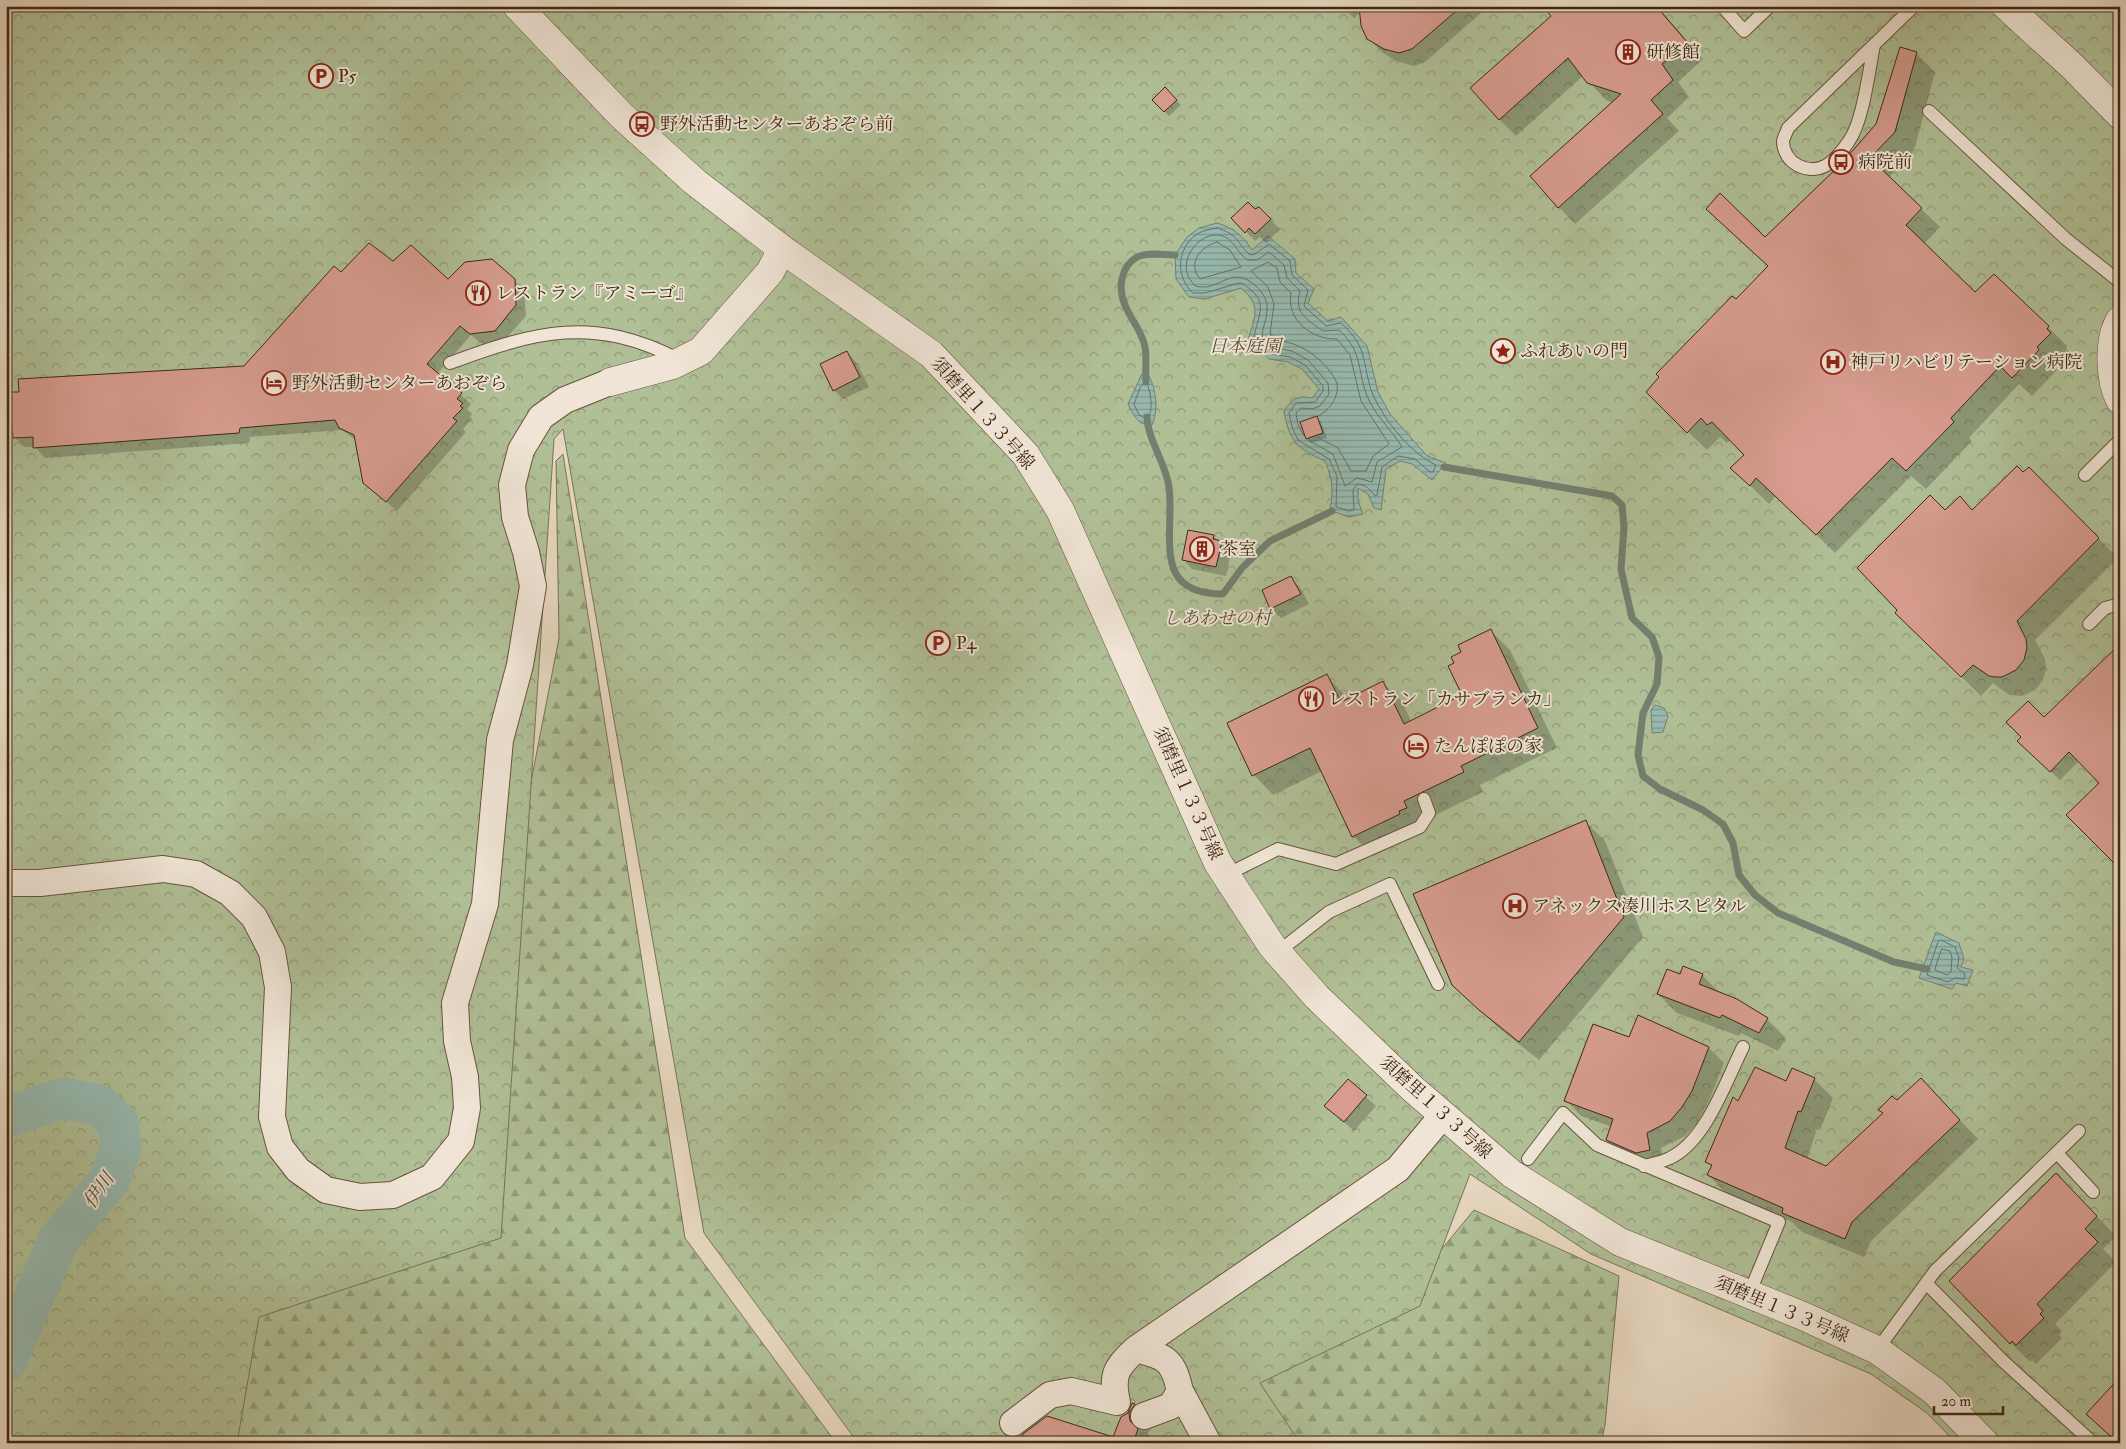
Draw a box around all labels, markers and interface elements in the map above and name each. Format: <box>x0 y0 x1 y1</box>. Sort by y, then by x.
building icon: 研修館 <box>1615 39 1641 65</box>
place label: 研修館 <box>1646 41 1700 64</box>
parking icon: P5 <box>308 63 334 89</box>
place label: P5 <box>338 65 357 88</box>
bus stop icon: 野外活動センターあおぞら前 <box>629 111 655 137</box>
place label: 野外活動センターあおぞら前 <box>660 113 893 136</box>
bus stop icon: 病院前 <box>1828 149 1854 175</box>
place label: 病院前 <box>1858 151 1912 174</box>
restaurant icon: レストラン『アミーゴ』 <box>465 280 491 306</box>
place label: レストラン『アミーゴ』 <box>496 282 693 305</box>
park label: 日本庭園 <box>1209 335 1284 358</box>
place icon: ふれあいの門 <box>1490 338 1516 364</box>
place label: ふれあいの門 <box>1520 340 1628 363</box>
hospital icon: 神戸リハビリテーション病院 <box>1820 349 1846 375</box>
place label: 神戸リハビリテーション病院 <box>1850 351 2082 374</box>
street label: 須磨里１３３号線 <box>926 352 1039 475</box>
hotel icon: 野外活動センターあおぞら <box>261 370 287 396</box>
place label: 野外活動センターあおぞら <box>292 372 507 395</box>
building icon: 茶室 <box>1189 536 1215 562</box>
place label: 茶室 <box>1220 538 1256 561</box>
park label: しあわせの村 <box>1163 607 1274 630</box>
parking icon: P4 <box>925 630 951 656</box>
place label: P4 <box>956 632 978 655</box>
restaurant icon: レストラン「カサブランカ」 <box>1298 686 1324 712</box>
place label: レストラン「カサブランカ」 <box>1328 688 1561 711</box>
street label: 須磨里１３３号線 <box>1148 723 1227 864</box>
hotel icon: たんぽぽの家 <box>1403 733 1429 759</box>
place label: たんぽぽの家 <box>1434 735 1542 758</box>
hospital icon: アネックス湊川ホスピタル <box>1502 893 1528 919</box>
place label: アネックス湊川ホスピタル <box>1532 895 1747 918</box>
street label: 須磨里１３３号線 <box>1374 1051 1497 1164</box>
water label: 伊川 <box>78 1166 121 1213</box>
street label: 須磨里１３３号線 <box>1711 1271 1853 1348</box>
scale bar <box>1934 1384 2002 1416</box>
text: 20 m <box>1941 1392 1971 1411</box>

